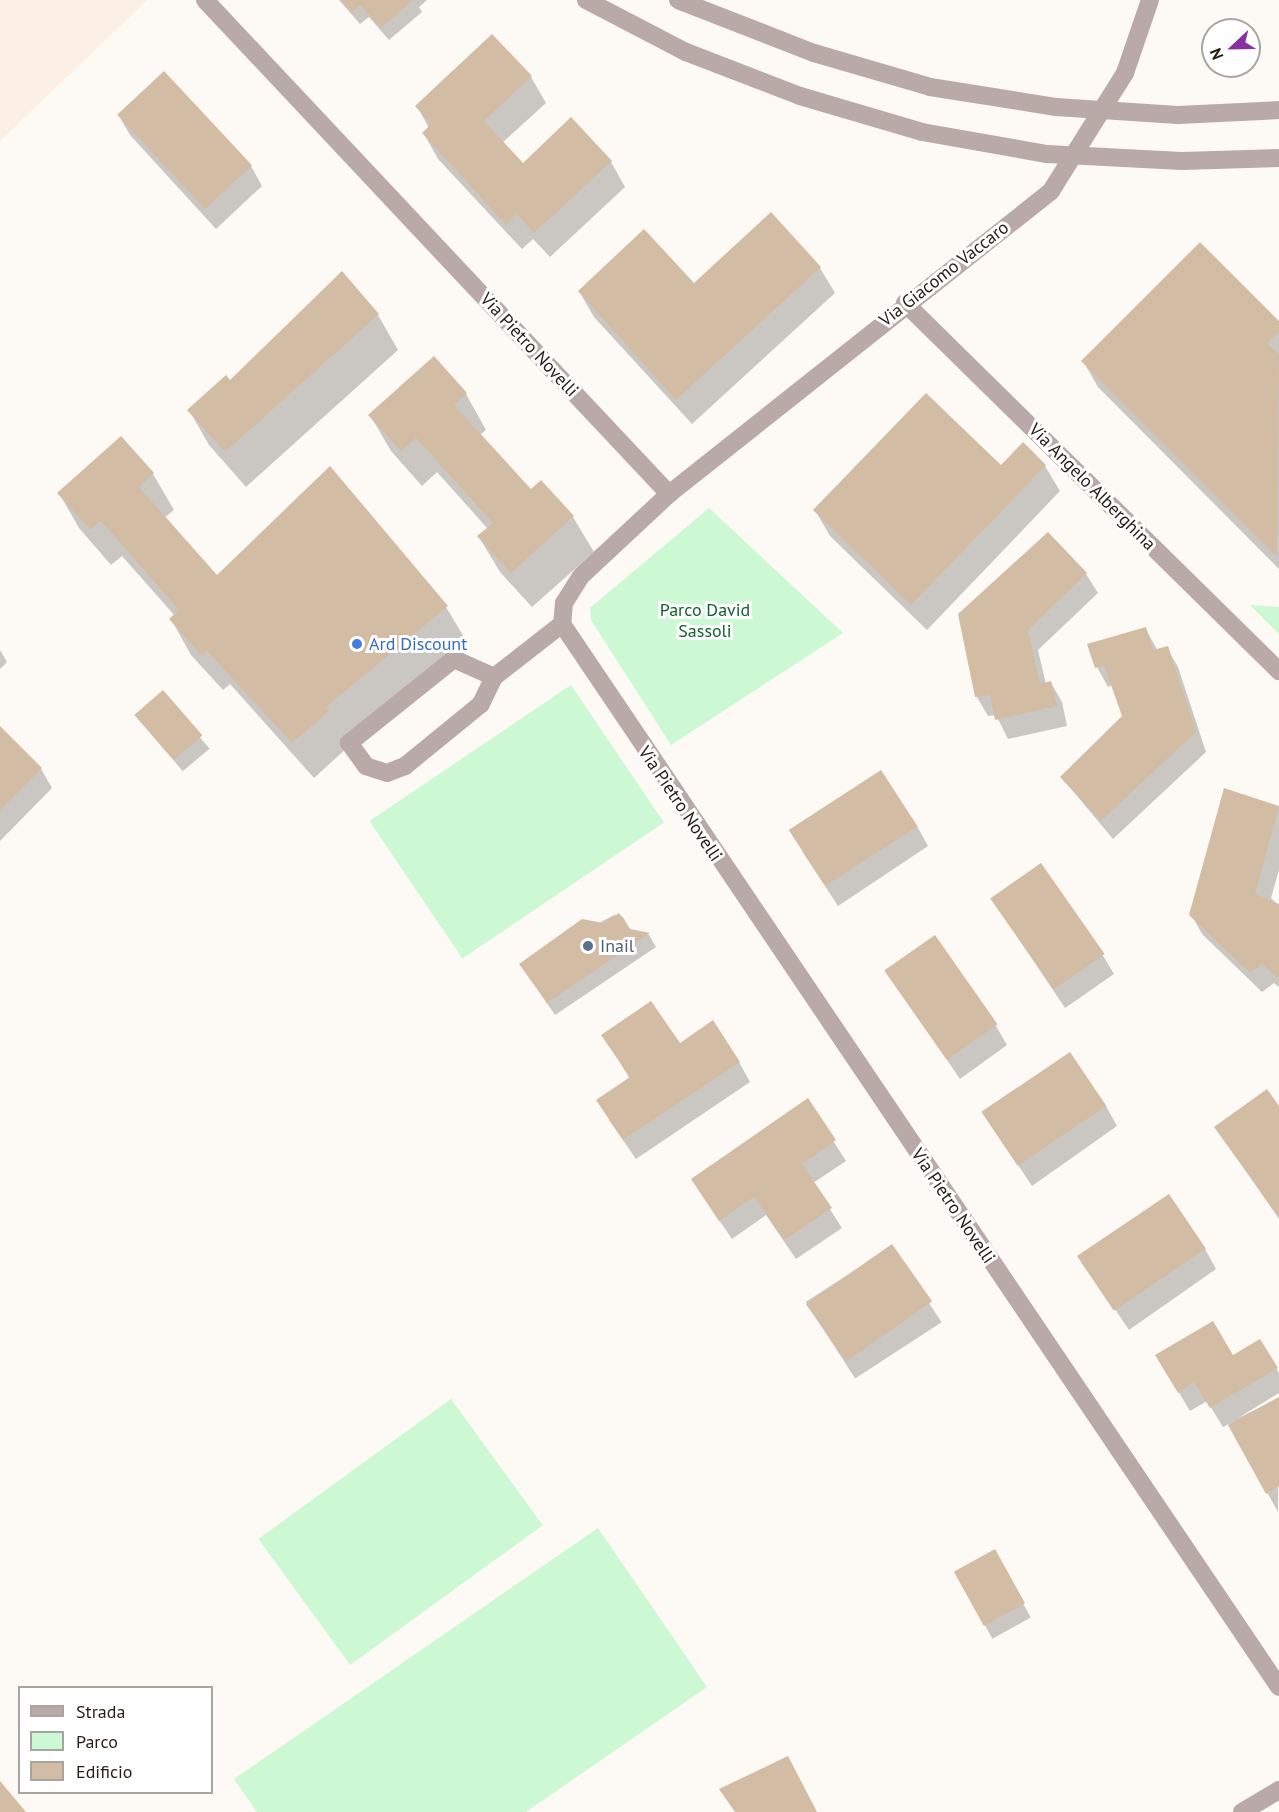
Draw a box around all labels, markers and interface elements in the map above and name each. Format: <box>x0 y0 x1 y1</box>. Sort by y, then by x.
north arrow <box>1201 18 1261 78</box>
text: N <box>1205 45 1227 63</box>
street label: Via Giacomo Vaccaro <box>875 217 1013 331</box>
street label: Via Pietro Novelli <box>475 289 583 401</box>
street label: Via Angelo Alberghina <box>1024 419 1160 555</box>
park label: Parco David Sassoli <box>660 600 750 642</box>
place label: Ard Discount <box>369 633 467 655</box>
marker: Ard Discount <box>350 637 364 651</box>
street label: Via Pietro Novelli <box>634 742 726 866</box>
place label: Inail <box>600 935 634 957</box>
marker: Inail <box>581 939 595 953</box>
street label: Via Pietro Novelli <box>907 1144 999 1268</box>
legend <box>18 1686 213 1794</box>
text: Strada <box>76 1700 125 1723</box>
text: Parco <box>76 1730 118 1753</box>
text: Edificio <box>76 1760 132 1783</box>

